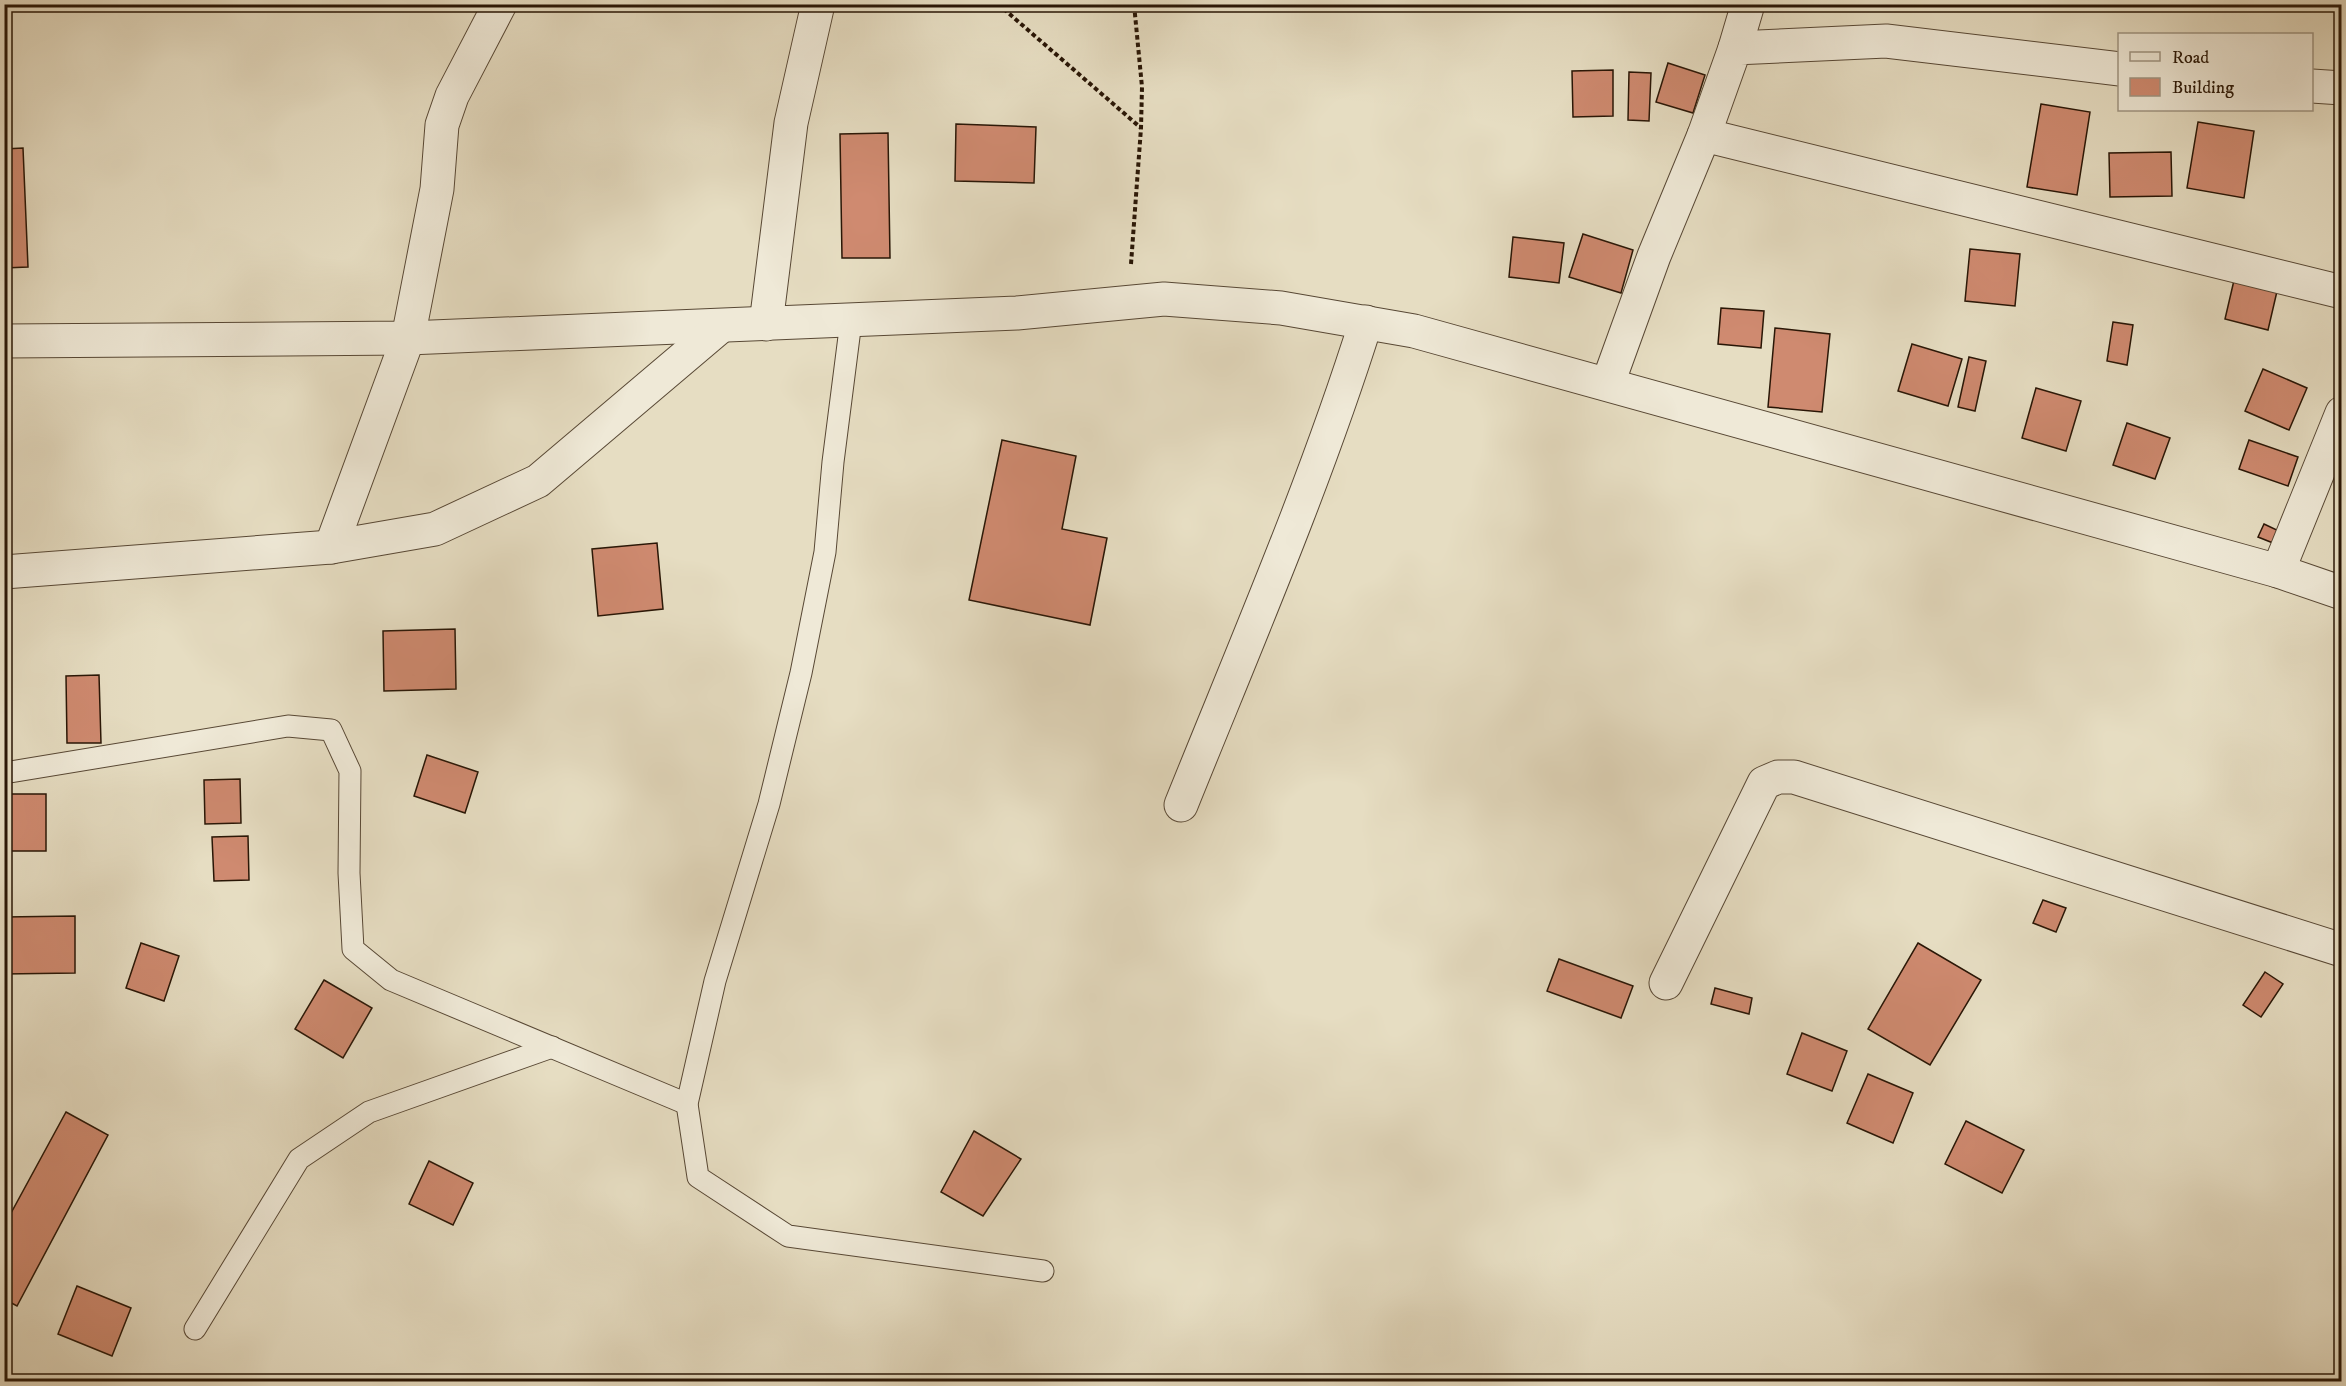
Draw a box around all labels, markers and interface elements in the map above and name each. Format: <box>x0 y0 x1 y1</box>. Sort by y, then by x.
legend <box>2118 33 2313 111</box>
text: Road <box>2172 47 2209 69</box>
text: Building <box>2172 77 2234 99</box>

